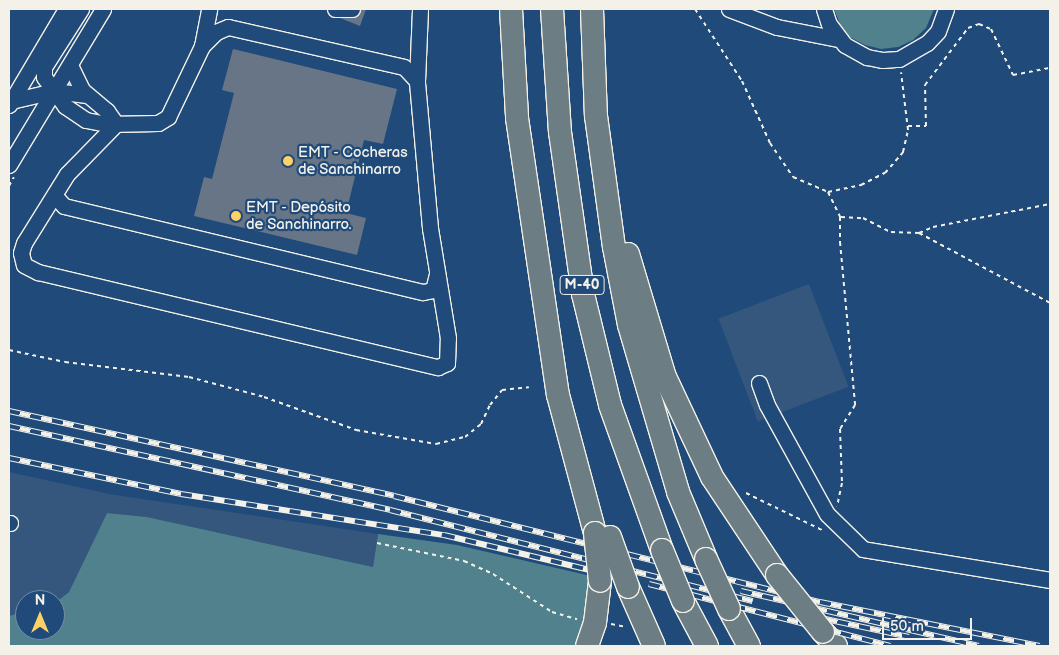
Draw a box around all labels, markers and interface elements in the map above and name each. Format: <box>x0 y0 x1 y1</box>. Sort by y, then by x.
place label: EMT - Cocheras de Sanchinarro <box>298 143 409 178</box>
marker: EMT - Cocheras de Sanchinarro <box>282 155 294 167</box>
place label: EMT - Depósito de Sanchinarro. <box>246 198 352 233</box>
marker: EMT - Depósito de Sanchinarro. <box>230 210 242 222</box>
road number: M-40 <box>560 274 604 296</box>
north arrow <box>15 590 65 640</box>
text: N <box>35 592 45 609</box>
scale bar <box>884 608 974 640</box>
text: 50 m <box>890 617 924 636</box>

